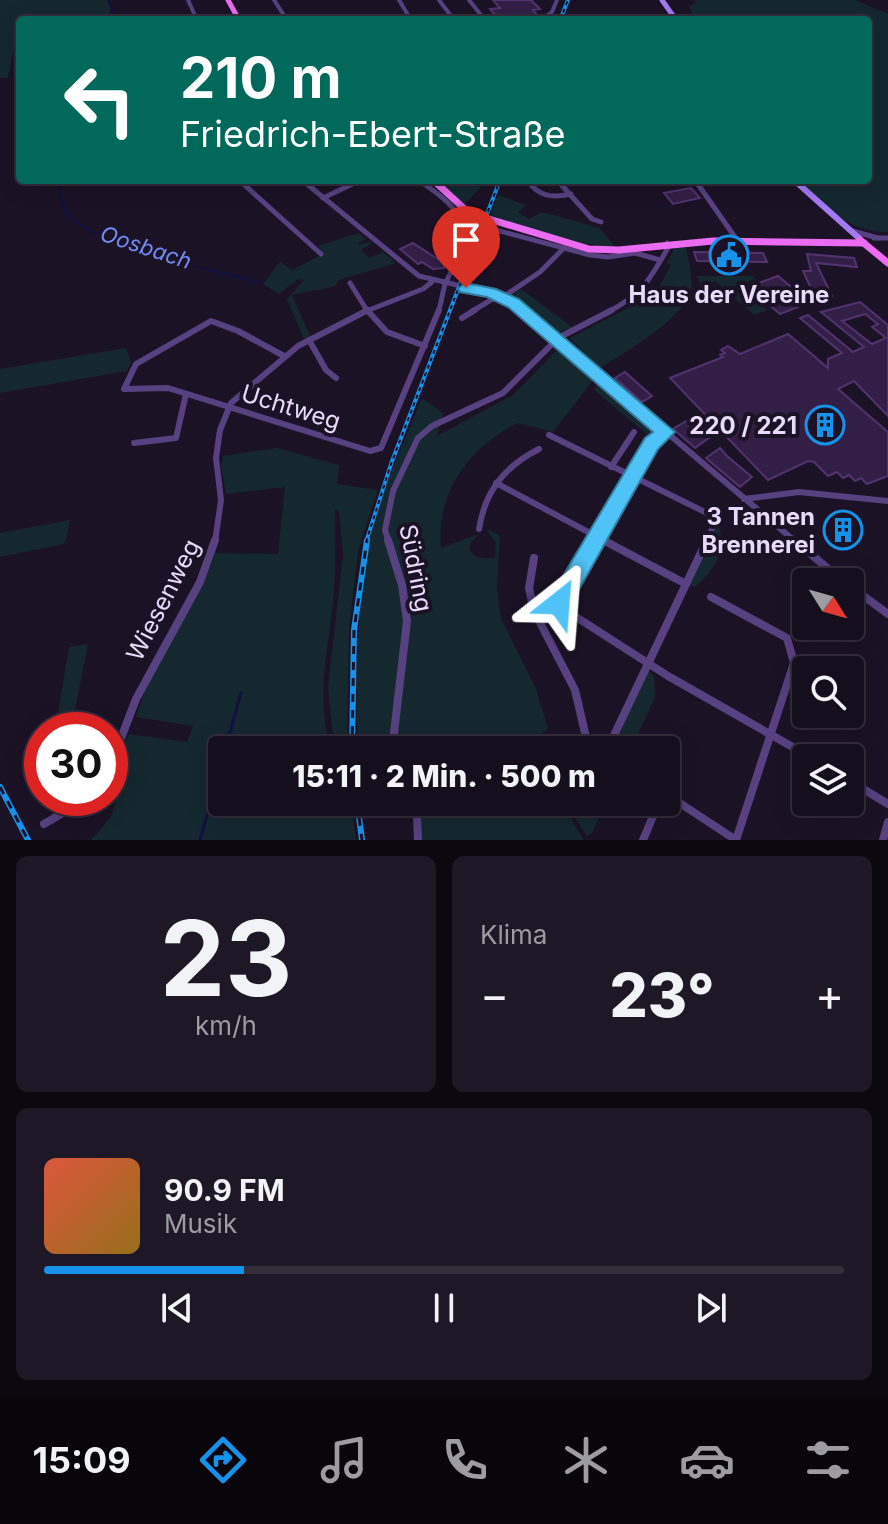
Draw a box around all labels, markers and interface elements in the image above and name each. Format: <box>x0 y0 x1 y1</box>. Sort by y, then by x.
text: 210 m <box>180 44 342 112</box>
icon: left <box>48 48 152 152</box>
text: Friedrich-Ebert-Straße <box>180 112 566 156</box>
pin <box>432 206 500 288</box>
icon: arrive <box>444 218 488 262</box>
water label: Oosbach <box>97 220 195 274</box>
public building icon: Haus der Vereine <box>708 234 750 276</box>
place label: Haus der Vereine <box>629 280 829 309</box>
street label: Uchtweg <box>238 378 344 436</box>
building icon: 220 / 221 <box>804 404 846 446</box>
place label: 220 / 221 <box>689 411 797 440</box>
place label: 3 Tannen Brennerei <box>701 502 815 559</box>
building icon: 3 Tannen Brennerei <box>822 509 864 551</box>
street label: Südring <box>393 522 439 614</box>
street label: Wiesenweg <box>120 535 206 665</box>
position arrow <box>517 561 601 645</box>
north arrow <box>792 568 864 640</box>
map controls <box>792 568 864 816</box>
button: search <box>792 656 864 728</box>
speed limit sign: 30 <box>24 712 128 816</box>
button: layers <box>792 744 864 816</box>
text: 15:11 · 2 Min. · 500 m <box>292 758 596 794</box>
text: 23 <box>160 895 292 1021</box>
text: Klima <box>480 919 547 950</box>
text: 23° <box>609 959 715 1031</box>
text: − <box>480 968 509 1022</box>
text: + <box>815 968 844 1022</box>
text: km/h <box>195 1010 257 1041</box>
text: 90.9 FM <box>164 1172 285 1208</box>
text: Musik <box>164 1208 237 1239</box>
icon: previous <box>155 1286 199 1330</box>
icon: pause <box>422 1286 466 1330</box>
icon: next <box>689 1286 733 1330</box>
icon: directions <box>195 1432 251 1488</box>
icon: music <box>316 1432 372 1488</box>
icon: phone <box>437 1432 493 1488</box>
icon: climate <box>558 1432 614 1488</box>
icon: car <box>679 1432 735 1488</box>
icon: filters <box>800 1432 856 1488</box>
text: 15:09 <box>32 1438 131 1482</box>

